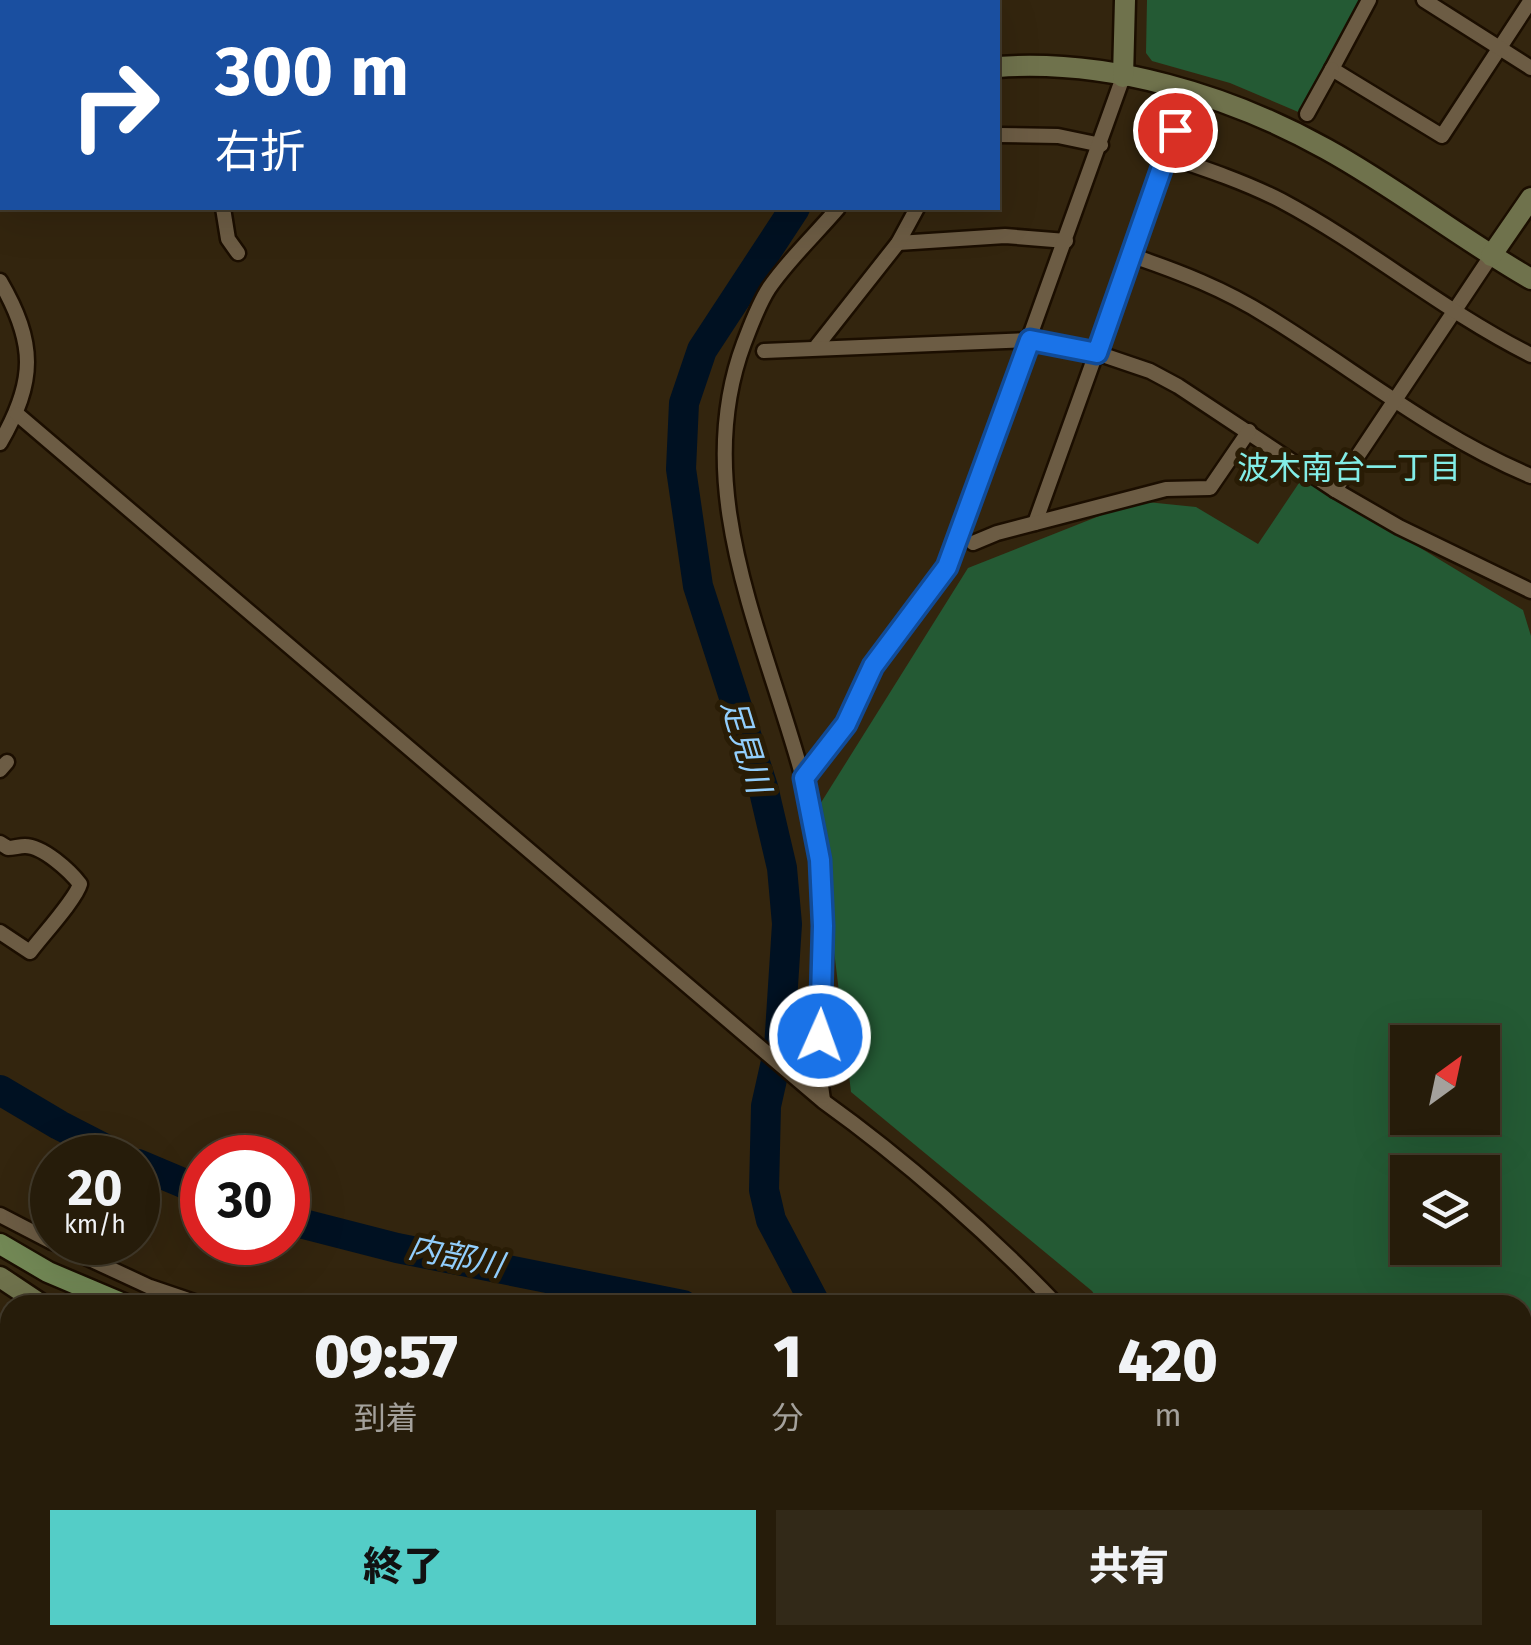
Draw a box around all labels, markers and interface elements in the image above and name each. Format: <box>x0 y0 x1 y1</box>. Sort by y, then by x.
text: 300 m <box>215 30 409 114</box>
icon: right <box>50 40 180 170</box>
pin <box>1133 88 1218 173</box>
icon: arrive <box>1148 103 1203 158</box>
text: 右折 <box>215 125 305 179</box>
district label: 波木南台一丁目 <box>1237 449 1461 487</box>
water label: 足見川 <box>714 695 779 800</box>
position arrow <box>768 984 872 1088</box>
north arrow <box>1390 1025 1500 1135</box>
map controls <box>1390 1025 1500 1265</box>
speed limit sign: 30 <box>180 1135 310 1265</box>
button: layers <box>1390 1155 1500 1265</box>
text: 20 <box>67 1158 123 1218</box>
text: km/h <box>64 1210 126 1240</box>
water label: 内部川 <box>405 1227 510 1285</box>
text: 09:57 <box>314 1321 458 1393</box>
text: 1 <box>774 1321 802 1393</box>
text: 420 <box>1118 1325 1218 1397</box>
text: m <box>1154 1396 1182 1434</box>
text: 到着 <box>354 1399 418 1437</box>
text: 分 <box>772 1399 804 1437</box>
button: 終了 <box>50 1510 756 1625</box>
button: 共有 <box>776 1510 1482 1625</box>

